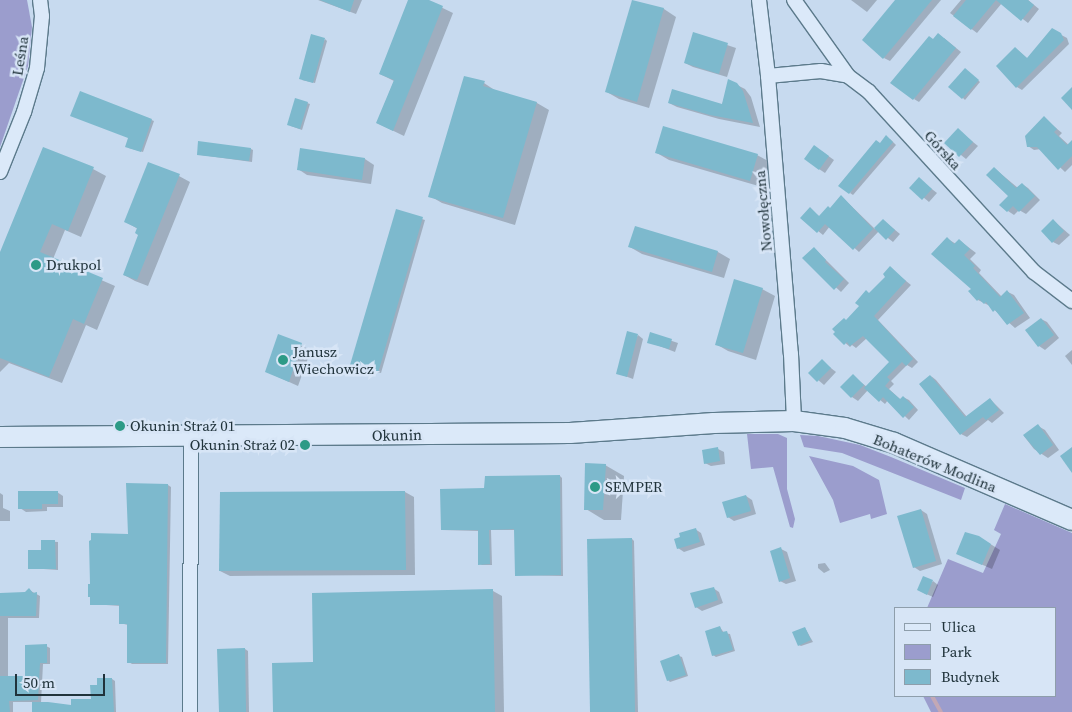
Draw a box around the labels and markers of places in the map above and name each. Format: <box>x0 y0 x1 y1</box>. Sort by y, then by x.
place label: Drukpol <box>46 256 101 274</box>
marker: Drukpol <box>30 259 42 271</box>
place label: Janusz Wiechowicz <box>293 342 374 377</box>
marker: Janusz Wiechowicz <box>277 354 289 366</box>
place label: Okunin Straż 01 <box>130 417 235 435</box>
marker: Okunin Straż 01 <box>114 420 126 432</box>
place label: Okunin Straż 02 <box>190 436 295 454</box>
marker: Okunin Straż 02 <box>299 439 311 451</box>
place label: SEMPER <box>605 478 663 496</box>
marker: SEMPER <box>589 481 601 493</box>

